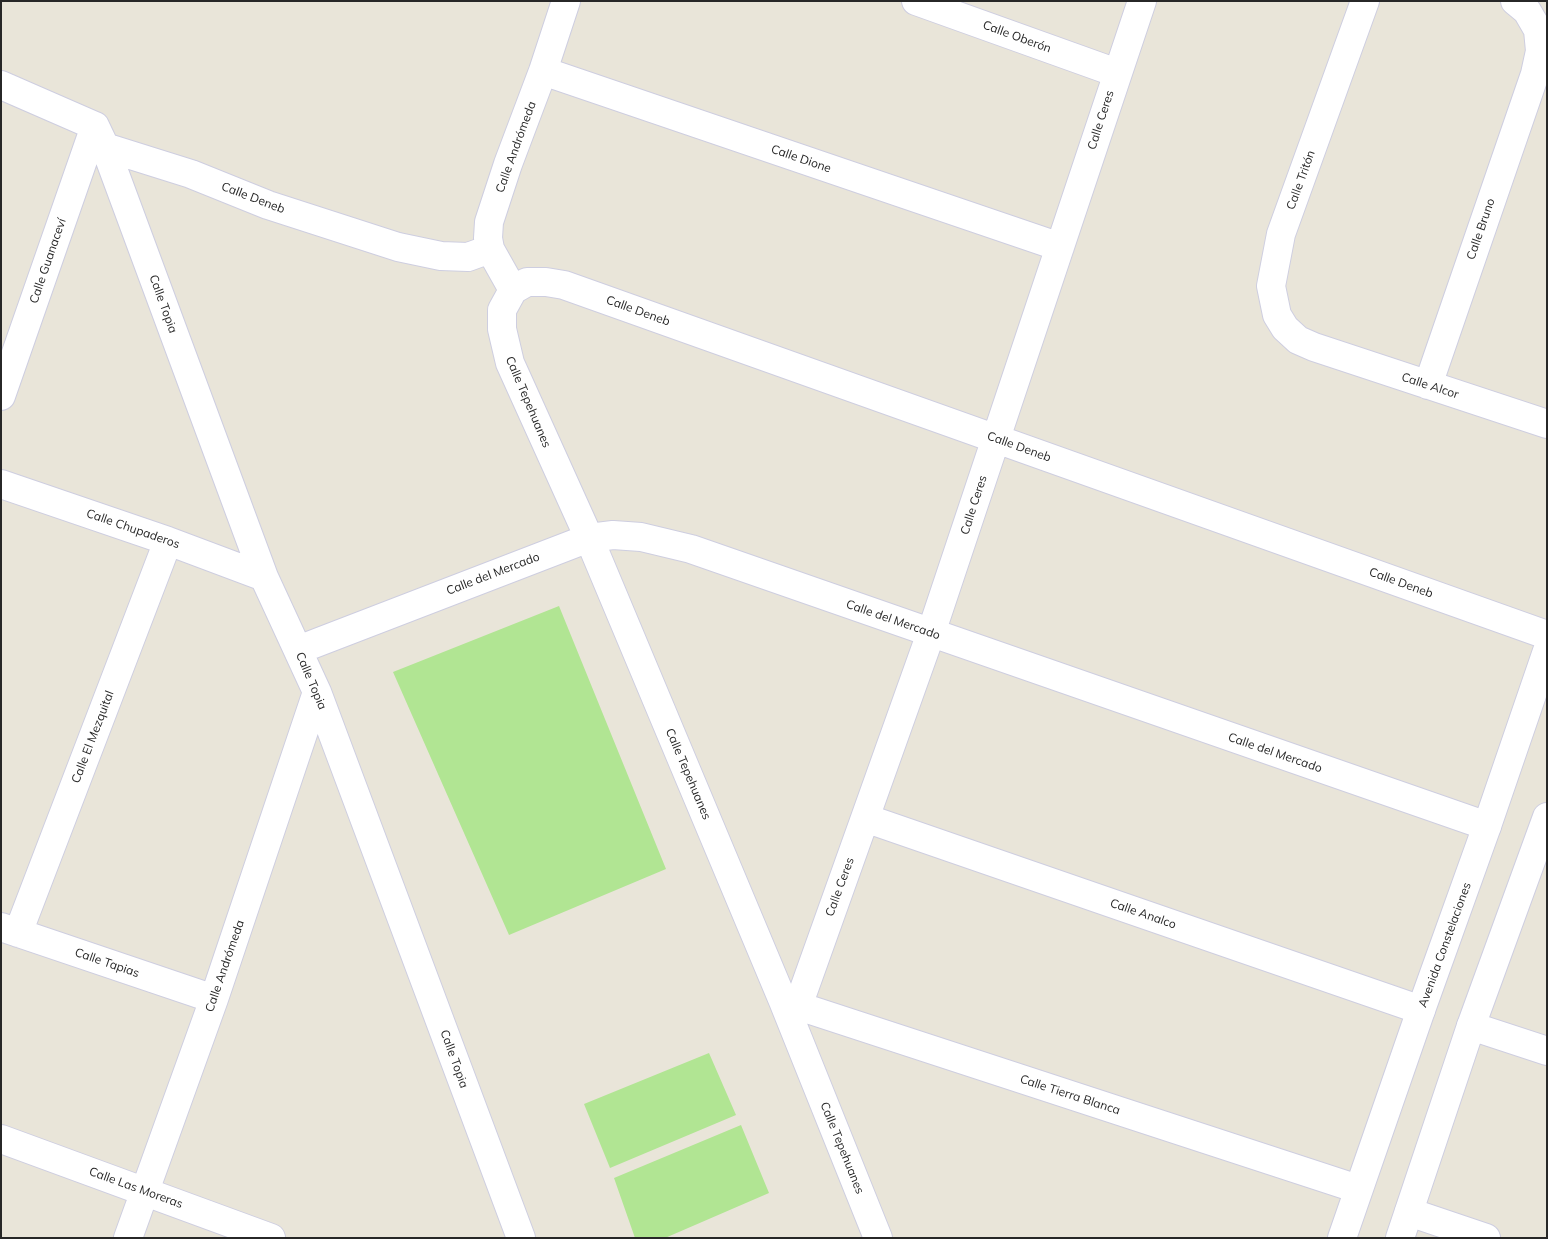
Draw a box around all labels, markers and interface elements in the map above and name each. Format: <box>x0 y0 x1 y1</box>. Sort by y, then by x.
street label: Calle Oberón <box>981 18 1053 56</box>
street label: Calle Ceres <box>1085 88 1117 152</box>
street label: Calle Andrómeda <box>493 99 539 195</box>
street label: Calle Dione <box>769 142 833 176</box>
street label: Calle Tritón <box>1284 148 1318 212</box>
street label: Calle Deneb <box>219 179 287 217</box>
street label: Calle Bruno <box>1464 196 1498 262</box>
street label: Calle Guanaceví <box>27 216 69 306</box>
street label: Calle Topia <box>146 273 180 335</box>
street label: Calle Deneb <box>604 293 672 329</box>
street label: Calle Tepehuanes <box>502 354 554 450</box>
street label: Calle Alcor <box>1400 370 1460 402</box>
street label: Calle Deneb <box>985 429 1053 465</box>
street label: Calle Ceres <box>958 473 990 537</box>
street label: Calle Chupaderos <box>84 506 182 552</box>
street label: Calle del Mercado <box>444 550 542 598</box>
street label: Calle Deneb <box>1367 565 1435 601</box>
street label: Calle del Mercado <box>844 597 942 643</box>
street label: Calle Topia <box>292 650 330 712</box>
street label: Calle El Mezquital <box>69 689 117 785</box>
street label: Calle Tepehuanes <box>662 726 714 822</box>
street label: Calle del Mercado <box>1226 730 1324 776</box>
street label: Calle Ceres <box>823 856 857 918</box>
street label: Avenida Constelaciones <box>1416 880 1474 1010</box>
street label: Calle Analco <box>1108 896 1178 932</box>
street label: Calle Andrómeda <box>203 918 247 1014</box>
street label: Calle Tapias <box>73 945 141 981</box>
street label: Calle Topia <box>437 1028 471 1090</box>
street label: Calle Tierra Blanca <box>1018 1072 1122 1118</box>
street label: Calle Tepehuanes <box>817 1100 867 1196</box>
street label: Calle Las Moreras <box>87 1164 185 1212</box>

